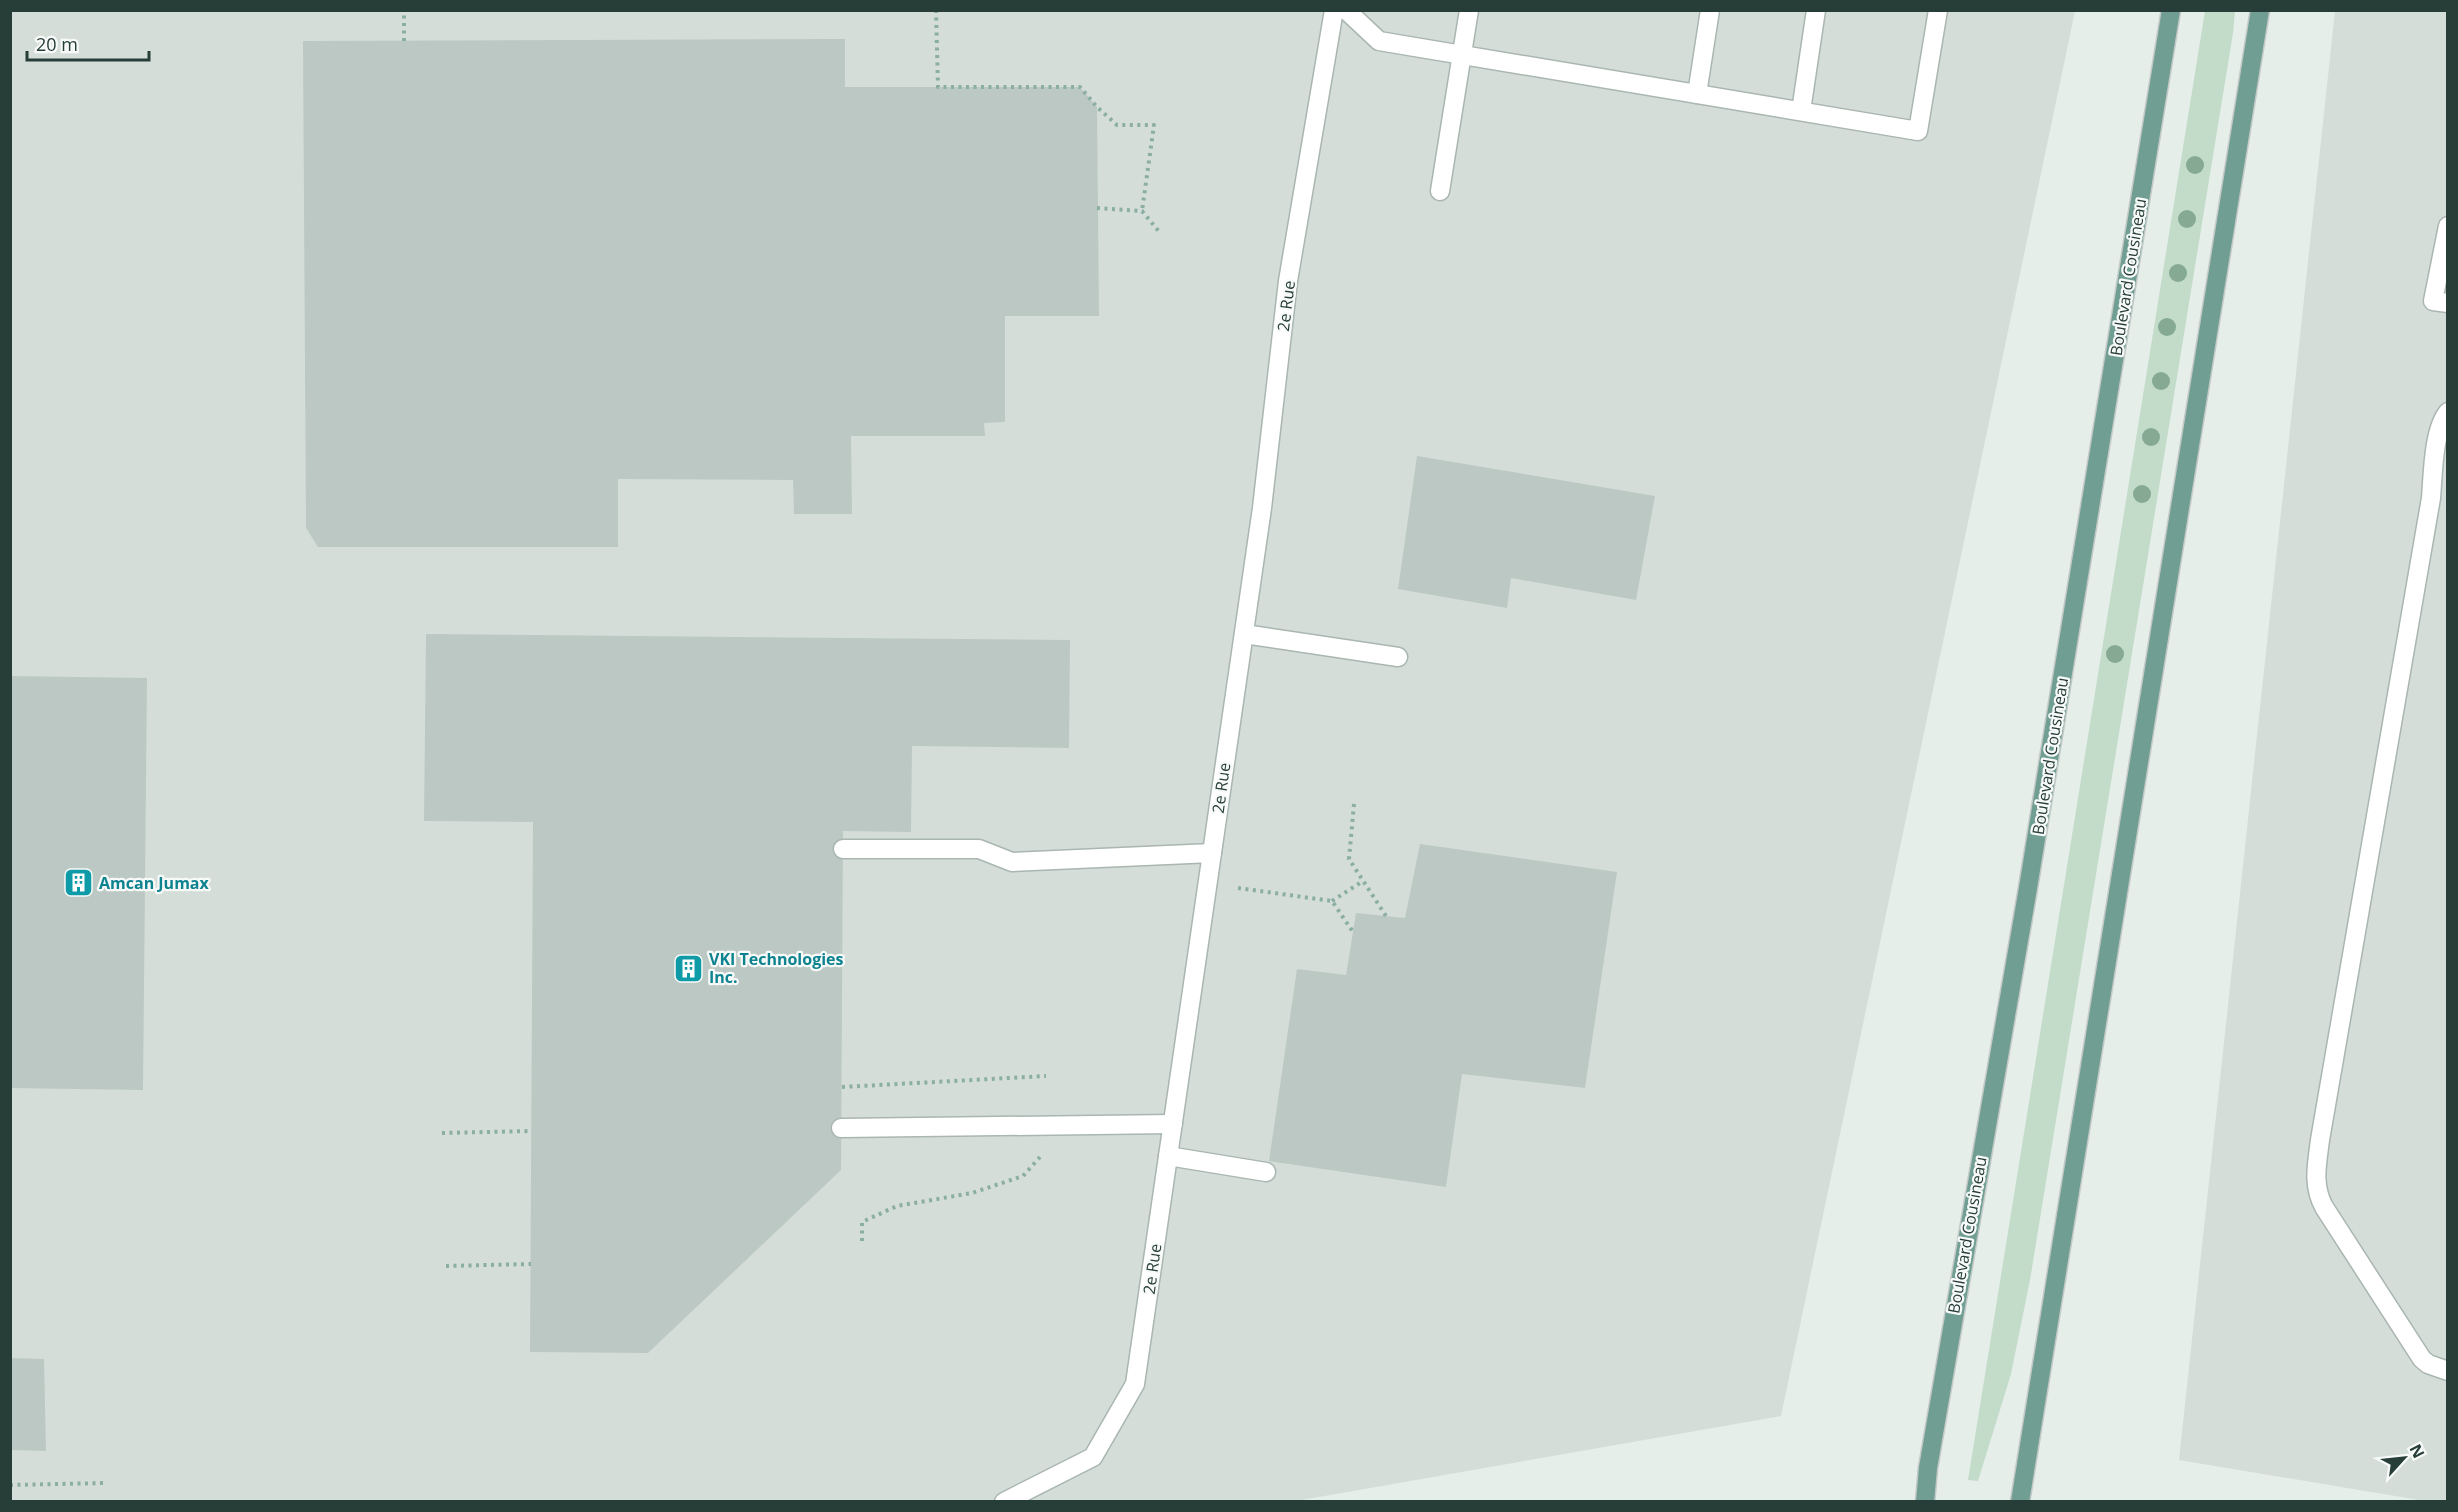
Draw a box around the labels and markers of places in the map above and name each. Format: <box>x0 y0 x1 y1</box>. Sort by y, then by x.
building icon: Amcan Jumax <box>62 867 94 899</box>
place label: Amcan Jumax <box>99 872 210 894</box>
place label: VKI Technologies Inc. <box>709 948 844 988</box>
building icon: VKI Technologies Inc. <box>672 952 704 984</box>

